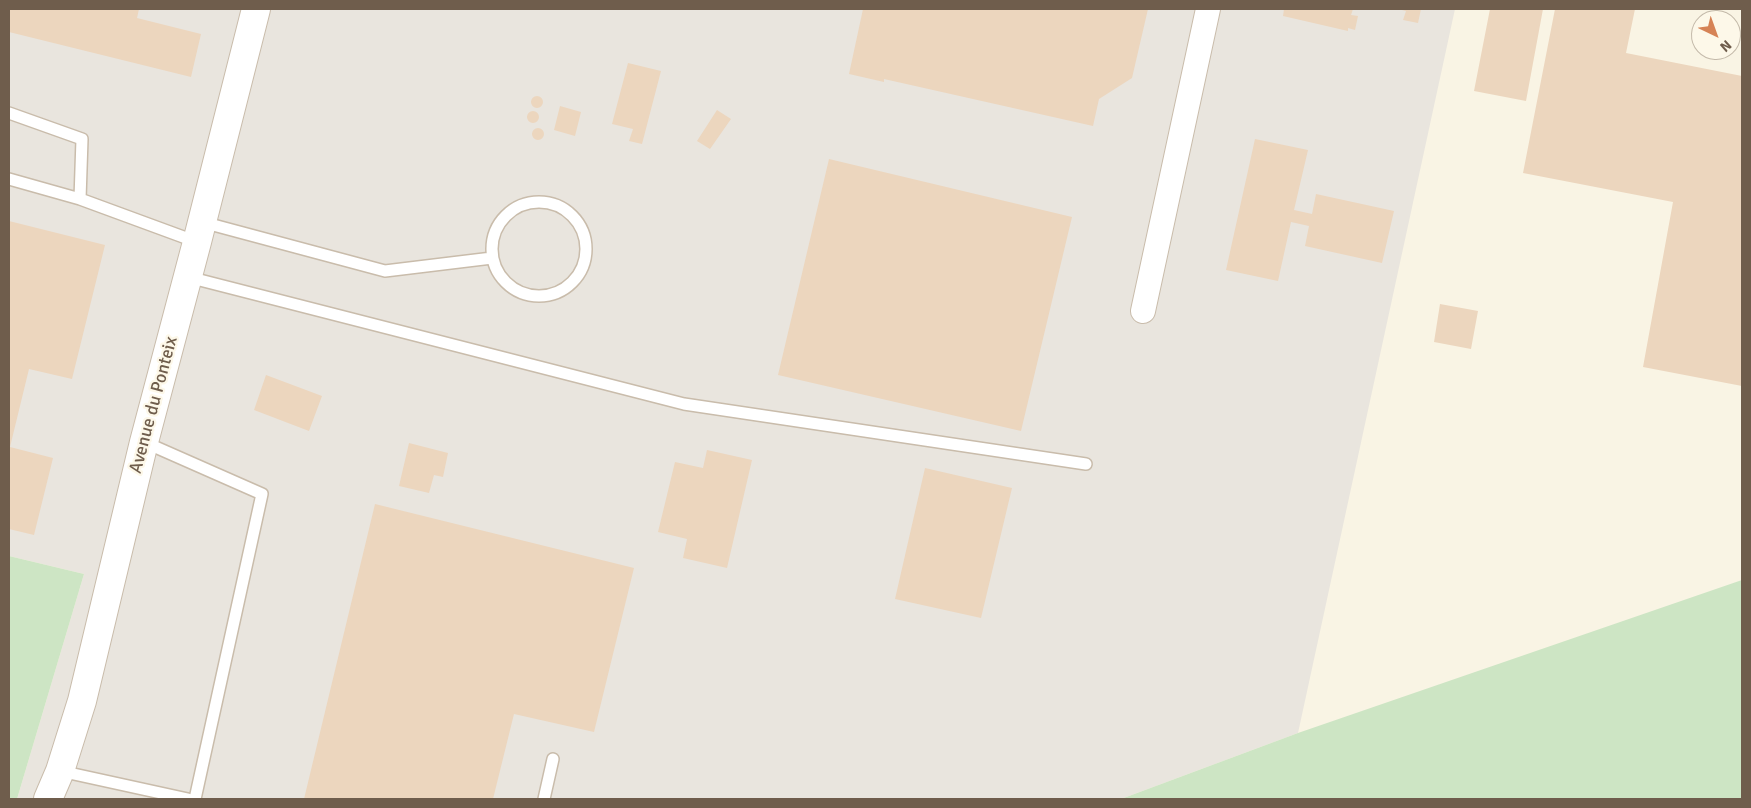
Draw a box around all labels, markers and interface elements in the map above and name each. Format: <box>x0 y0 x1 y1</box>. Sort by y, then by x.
north arrow <box>1691 10 1741 60</box>
text: N <box>1716 36 1735 55</box>
street label: Avenue du Ponteix <box>125 334 183 476</box>

